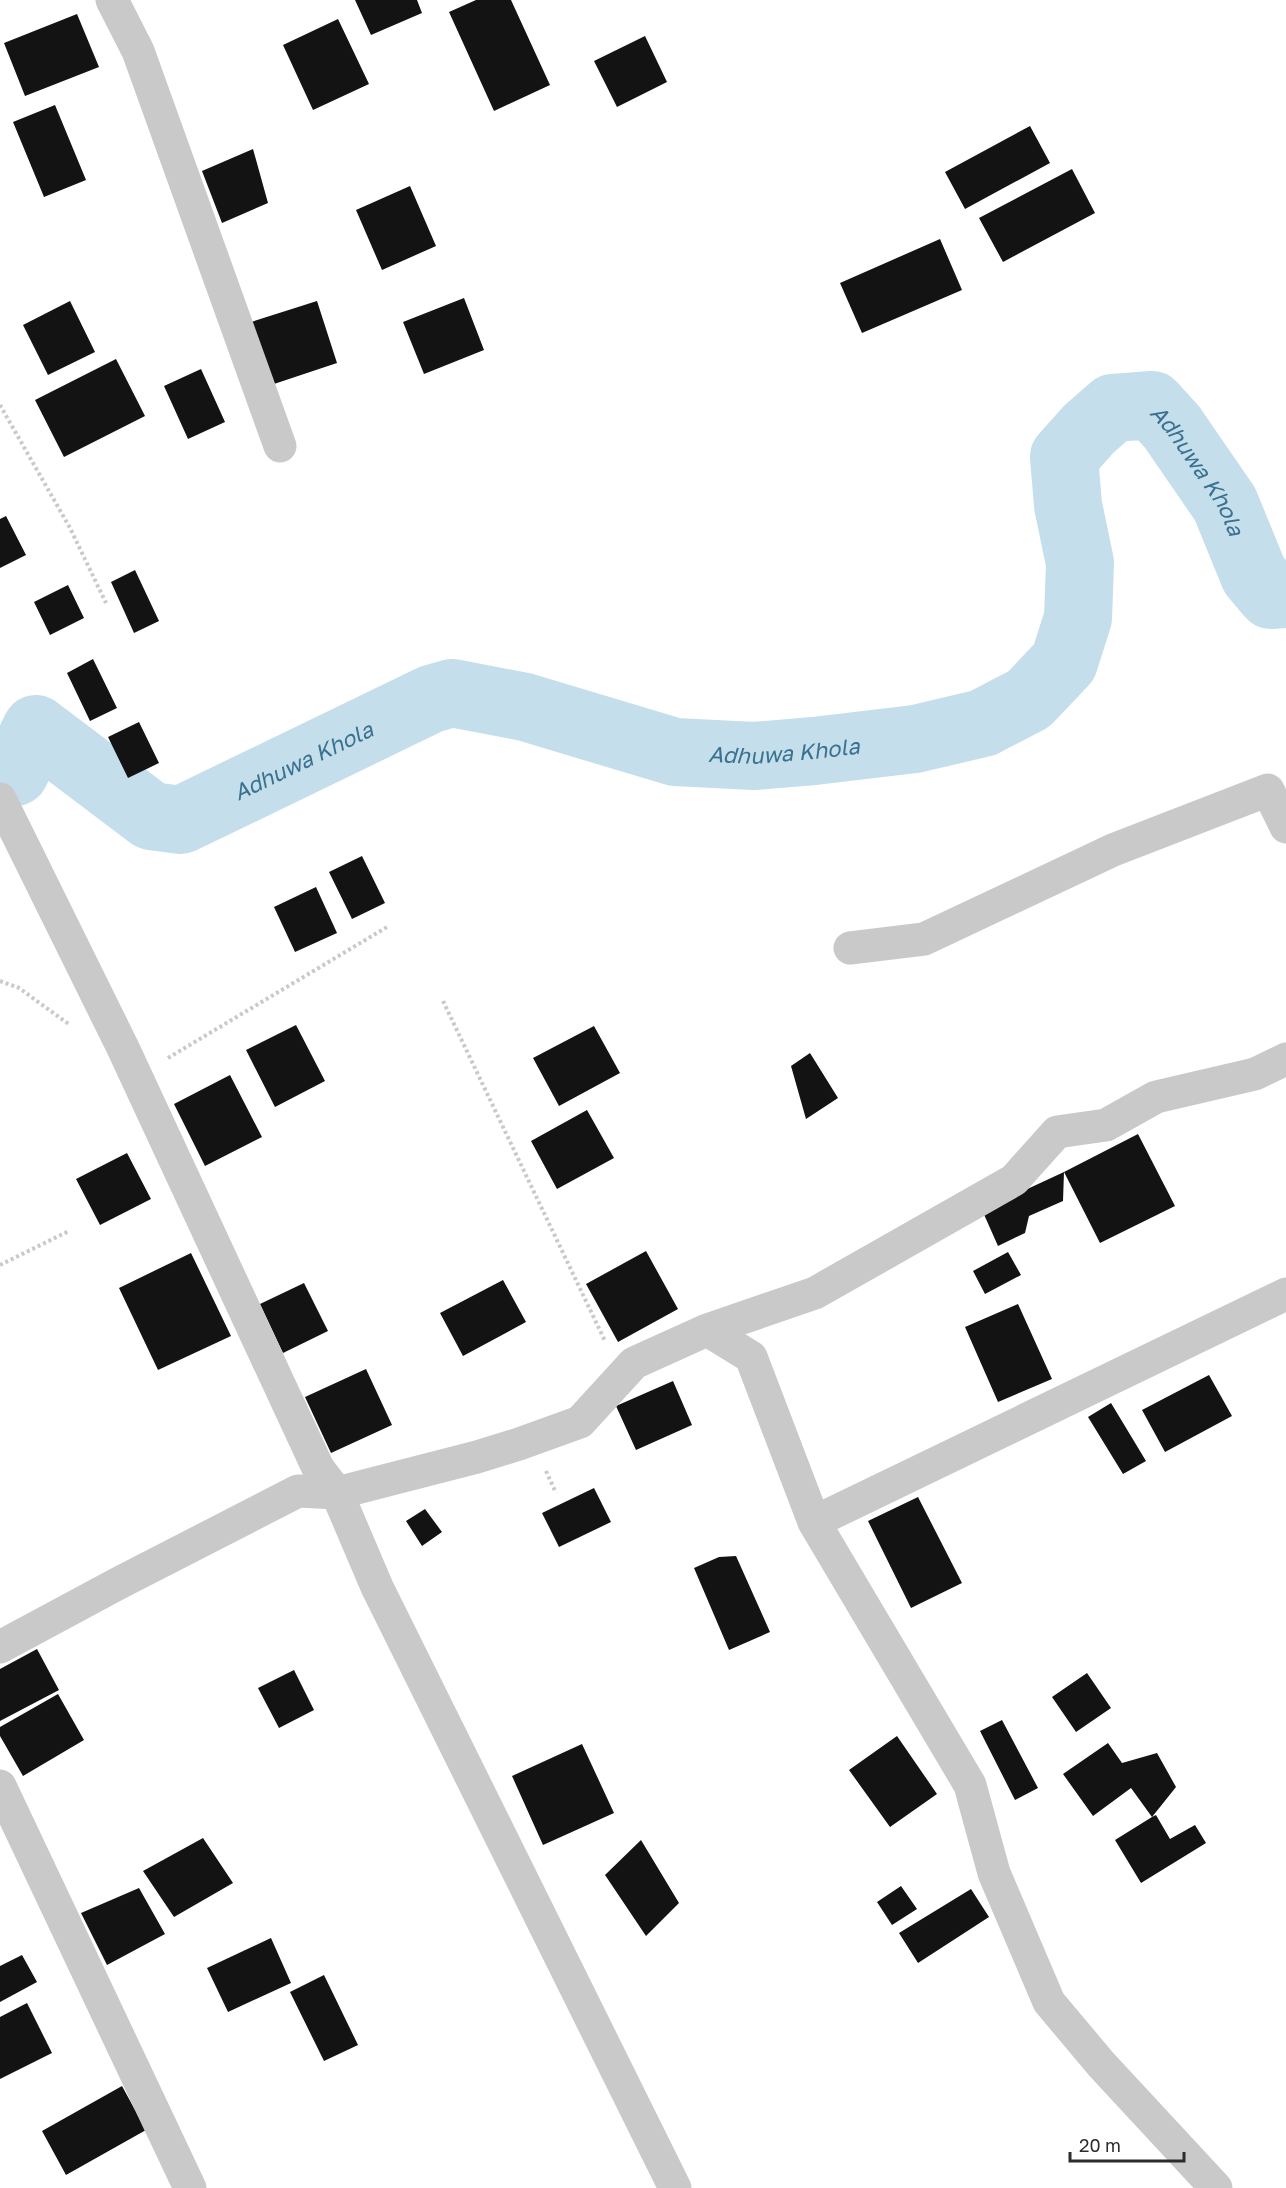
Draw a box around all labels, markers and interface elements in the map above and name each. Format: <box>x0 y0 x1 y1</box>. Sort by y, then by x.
water label: Adhuwa Khola <box>1145 399 1251 541</box>
water label: Adhuwa Khola <box>229 715 378 806</box>
water label: Adhuwa Khola <box>708 732 862 769</box>
scale bar <box>1070 2125 1184 2163</box>
text: 20 m <box>1079 2134 1121 2156</box>

